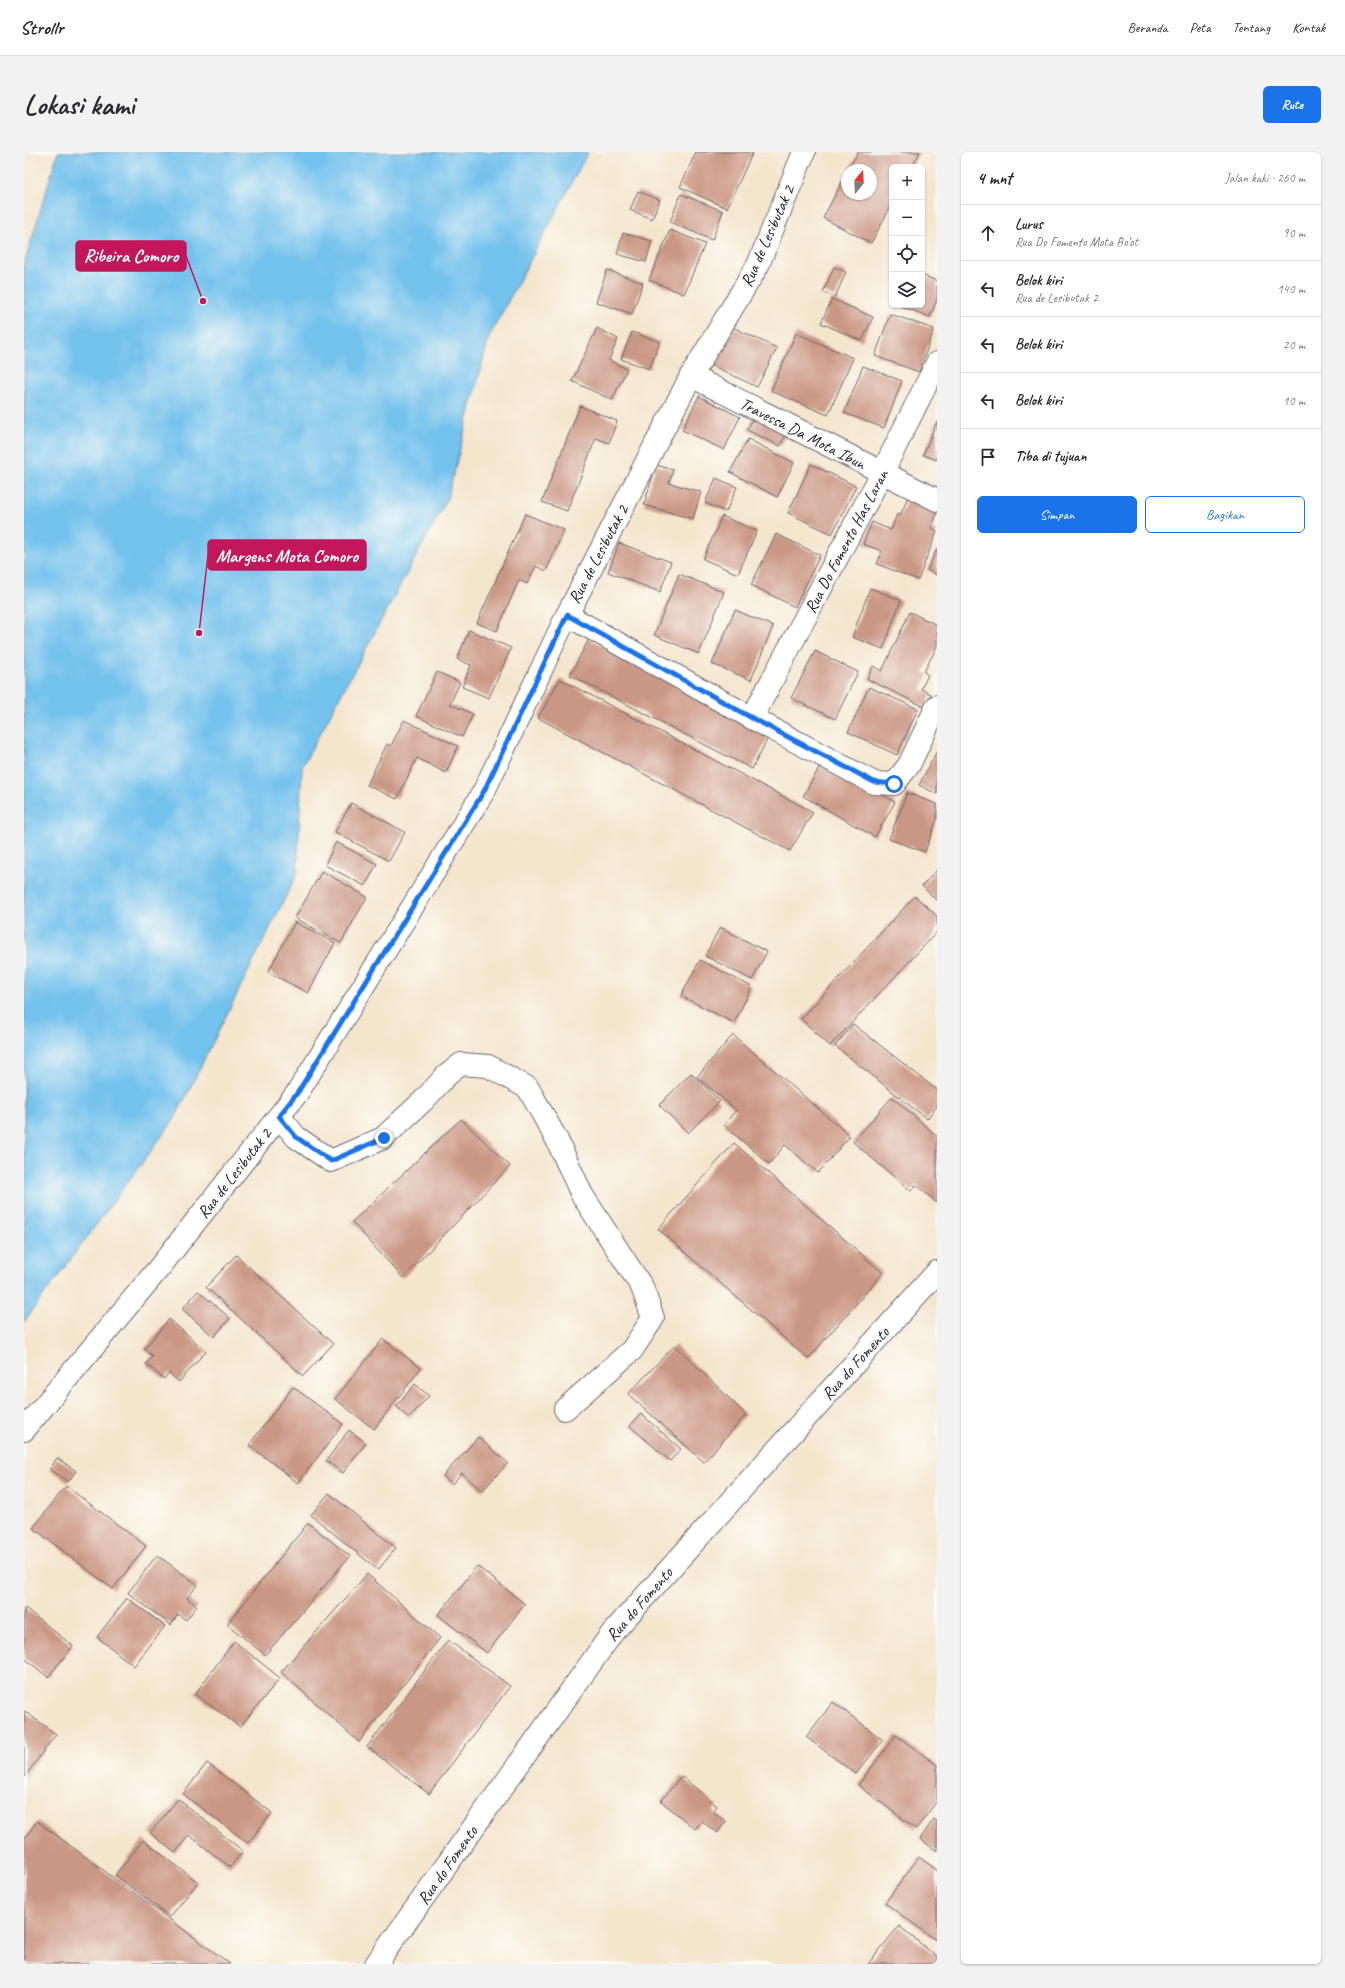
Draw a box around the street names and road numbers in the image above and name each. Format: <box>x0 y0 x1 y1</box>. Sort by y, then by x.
street label: Rua de Lesibutak 2 <box>736 181 800 290</box>
street label: Travessa Da Mota Ibun <box>736 393 870 475</box>
street label: Rua Do Fomento Has Laran <box>800 465 894 617</box>
street label: Rua de Lesibutak 2 <box>564 500 634 607</box>
street label: Rua de Lesibutak 2 <box>193 1123 277 1223</box>
street label: Rua do Fomento <box>817 1322 894 1404</box>
street label: Rua do Fomento <box>602 1562 678 1646</box>
street label: Rua do Fomento <box>413 1821 483 1909</box>

